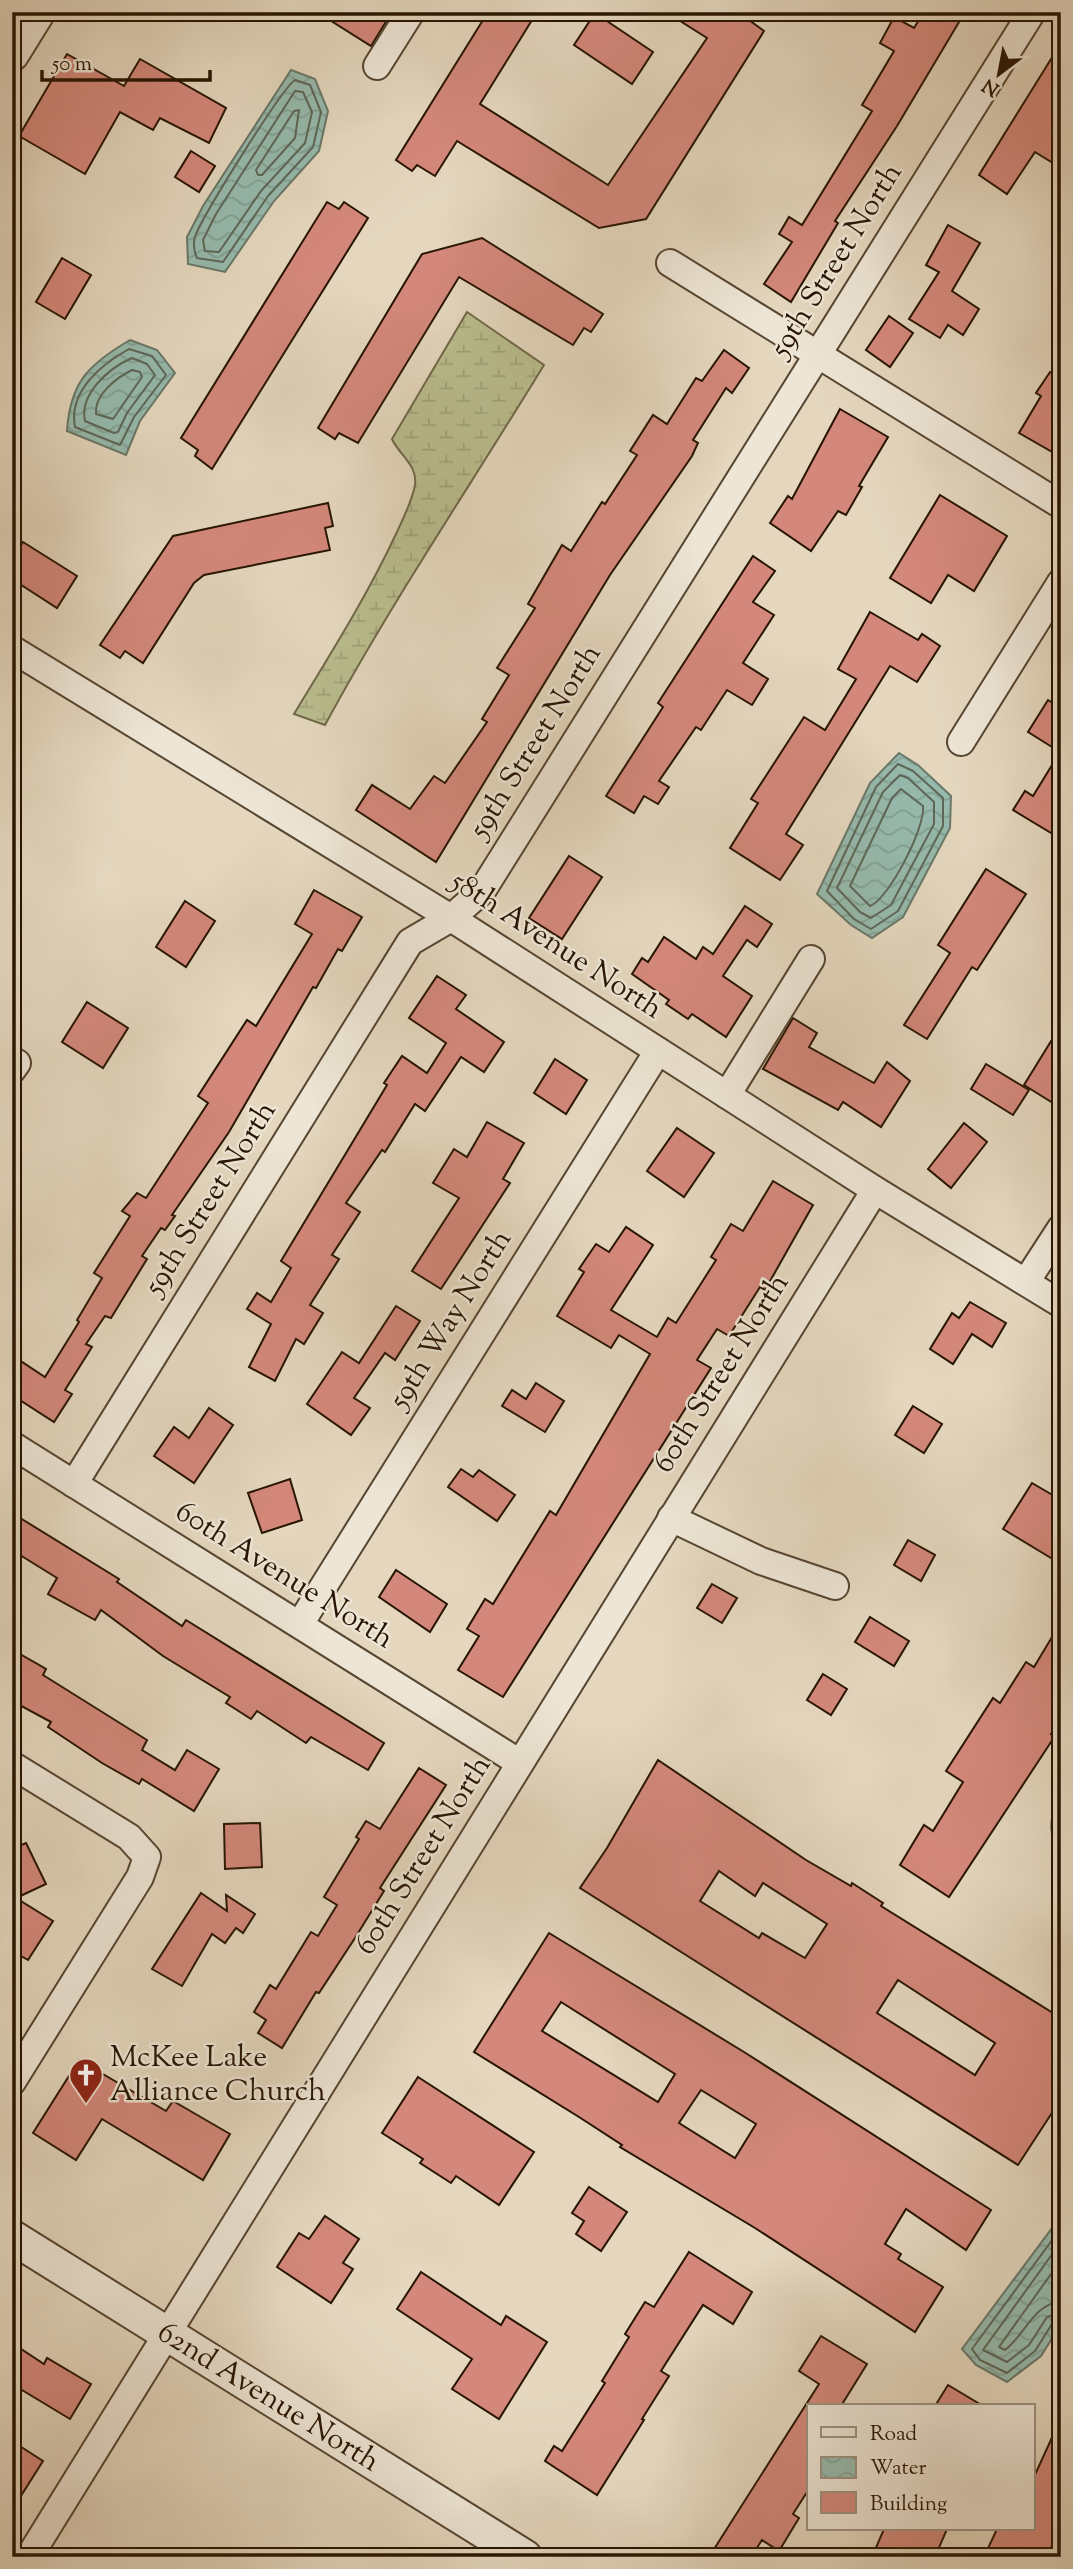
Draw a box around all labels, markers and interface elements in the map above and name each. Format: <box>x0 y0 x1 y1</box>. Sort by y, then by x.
scale bar <box>42 38 210 82</box>
north arrow <box>964 38 1034 108</box>
text: 50 m <box>51 50 92 80</box>
text: N <box>978 71 1005 102</box>
street label: 59th Street North <box>759 155 914 368</box>
street label: 59th Street North <box>458 636 613 849</box>
street label: 58th Avenue North <box>440 860 671 1031</box>
street label: 59th Street North <box>133 1093 288 1306</box>
street label: 59th Way North <box>378 1222 524 1420</box>
street label: 60th Street North <box>643 1266 801 1482</box>
street label: 60th Avenue North <box>166 1491 402 1661</box>
street label: 60th Street North <box>345 1748 503 1964</box>
place label: McKee Lake Alliance Church <box>110 2037 326 2114</box>
church icon: McKee Lake Alliance Church <box>67 2056 105 2105</box>
street label: 62nd Avenue North <box>148 2312 388 2484</box>
legend <box>807 2404 1034 2530</box>
text: Road <box>870 2420 917 2450</box>
text: Water <box>870 2454 927 2484</box>
text: Building <box>870 2490 947 2520</box>

